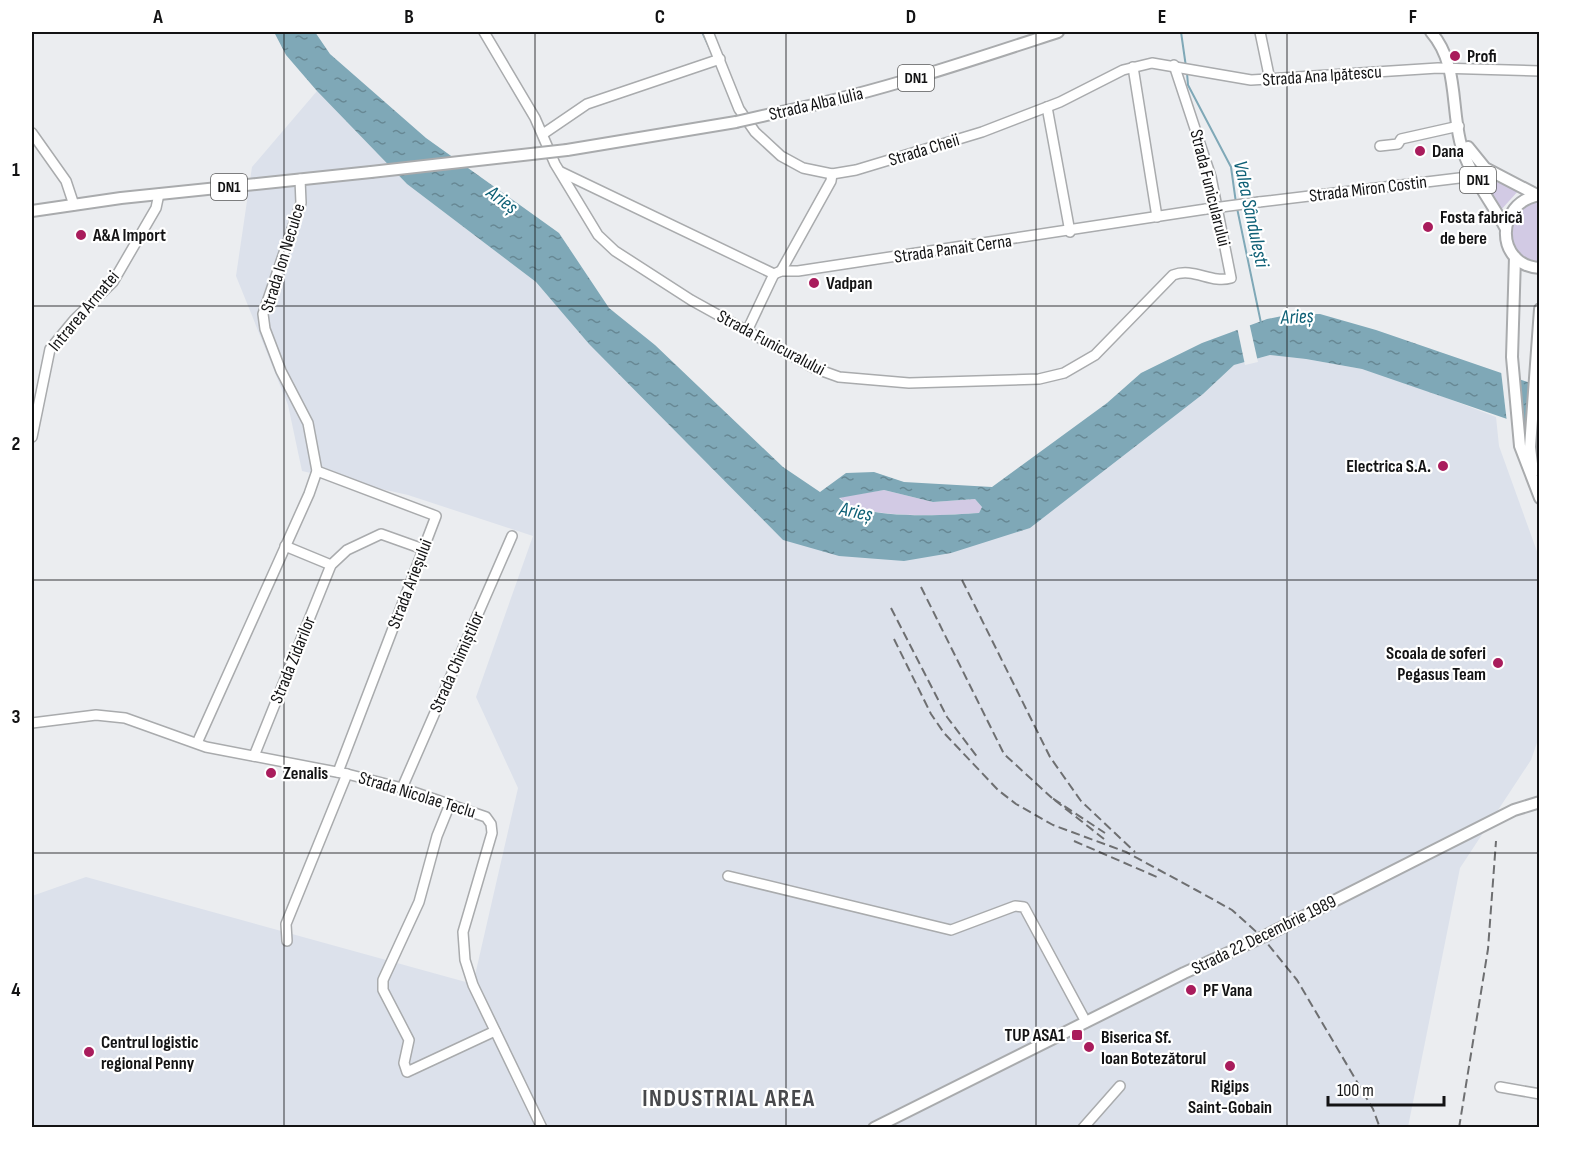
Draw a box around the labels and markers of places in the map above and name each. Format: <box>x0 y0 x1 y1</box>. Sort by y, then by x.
place label: Profi <box>1467 46 1497 67</box>
marker: Profi <box>1448 49 1462 63</box>
place label: Dana <box>1432 141 1464 162</box>
marker: Dana <box>1413 144 1427 158</box>
place label: Fosta fabrică de bere <box>1440 207 1523 249</box>
marker: Fosta fabrică de bere <box>1421 220 1435 234</box>
place label: A&A Import <box>92 225 166 246</box>
marker: A&A Import <box>74 228 88 242</box>
place label: Vadpan <box>826 273 873 294</box>
marker: Vadpan <box>807 276 821 290</box>
place label: Electrica S.A. <box>1346 456 1431 477</box>
marker: Electrica S.A. <box>1436 459 1450 473</box>
place label: Scoala de soferi Pegasus Team <box>1386 643 1486 685</box>
marker: Scoala de soferi Pegasus Team <box>1491 656 1505 670</box>
place label: Zenalis <box>283 763 328 784</box>
marker: Zenalis <box>264 766 278 780</box>
place label: PF Vana <box>1203 980 1252 1001</box>
marker: PF Vana <box>1184 983 1198 997</box>
place label: TUP ASA1 <box>1005 1025 1065 1046</box>
place label: Biserica Sf. Ioan Botezătorul <box>1101 1027 1206 1069</box>
marker: TUP ASA1 <box>1070 1028 1084 1042</box>
place label: Centrul logistic regional Penny <box>101 1032 199 1074</box>
marker: Biserica Sf. Ioan Botezătorul <box>1082 1040 1096 1054</box>
marker: Centrul logistic regional Penny <box>82 1045 96 1059</box>
marker: Rigips Saint-Gobain <box>1223 1059 1237 1073</box>
place label: Rigips Saint-Gobain <box>1188 1076 1272 1118</box>

